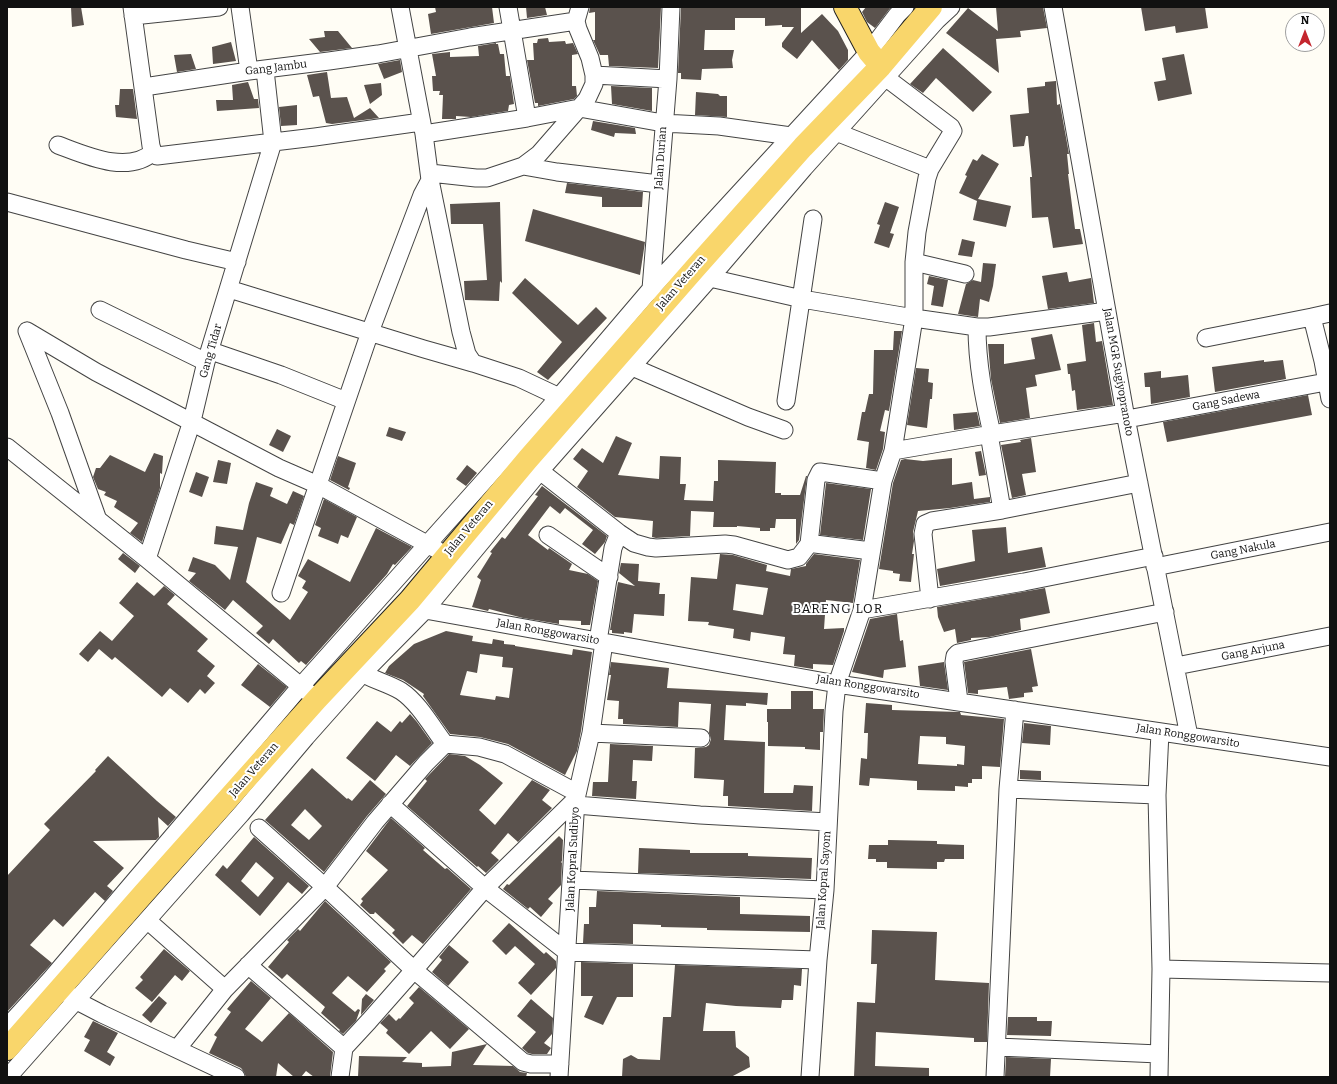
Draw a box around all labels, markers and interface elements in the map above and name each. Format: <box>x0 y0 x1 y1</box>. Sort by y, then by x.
north arrow <box>1285 12 1325 52</box>
text: N <box>1301 14 1309 27</box>
street label: Gang Jambu <box>244 58 308 78</box>
street label: Jalan Durian <box>652 126 670 190</box>
street label: Jalan Veteran <box>654 253 708 313</box>
street label: Jalan MGR Sugiyopranoto <box>1100 307 1136 437</box>
street label: Gang Tidar <box>197 322 225 380</box>
street label: Gang Sadewa <box>1191 388 1261 414</box>
street label: Jalan Veteran <box>442 498 496 558</box>
street label: Gang Nakula <box>1209 537 1277 563</box>
district label: BARENG LOR <box>793 601 883 617</box>
street label: Jalan Ronggowarsito <box>496 616 600 648</box>
street label: Gang Arjuna <box>1220 638 1286 664</box>
street label: Jalan Ronggowarsito <box>815 672 921 702</box>
street label: Jalan Ronggowarsito <box>1135 721 1241 751</box>
street label: Jalan Veteran <box>227 740 281 800</box>
street label: Jalan Kopral Sudibyo <box>564 806 582 912</box>
street label: Jalan Kopral Sayom <box>814 831 834 929</box>

